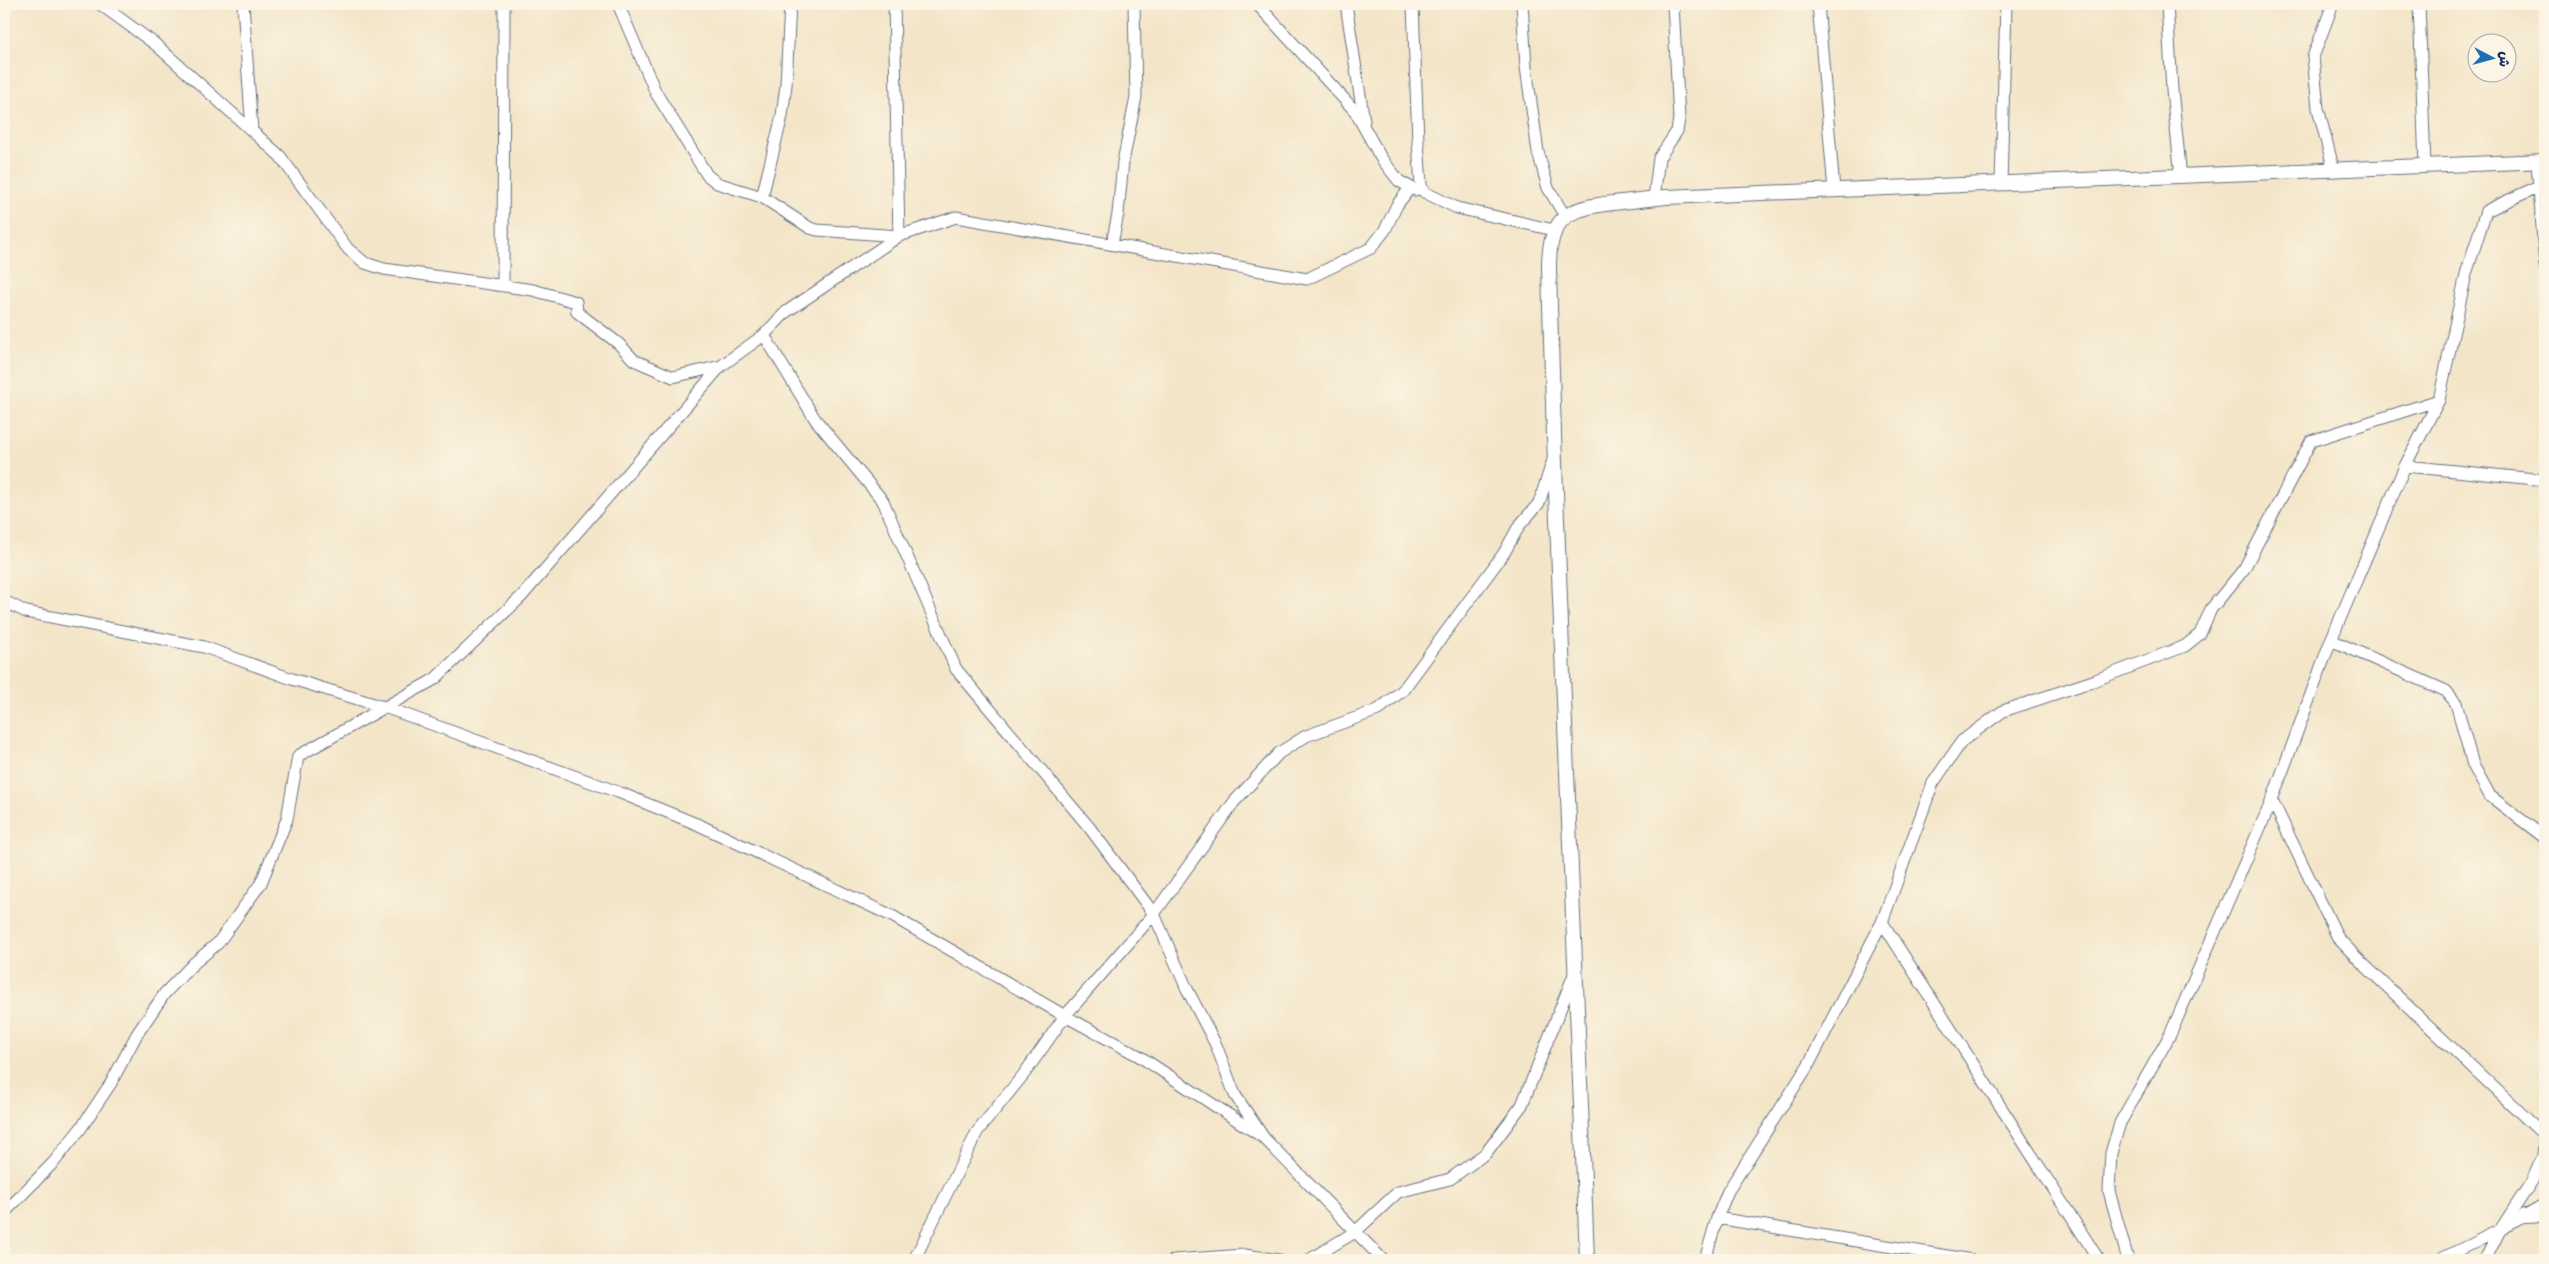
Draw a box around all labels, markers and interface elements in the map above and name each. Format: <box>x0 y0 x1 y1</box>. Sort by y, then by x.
north arrow <box>2466 32 2516 82</box>
text: ش <box>2493 51 2512 68</box>

